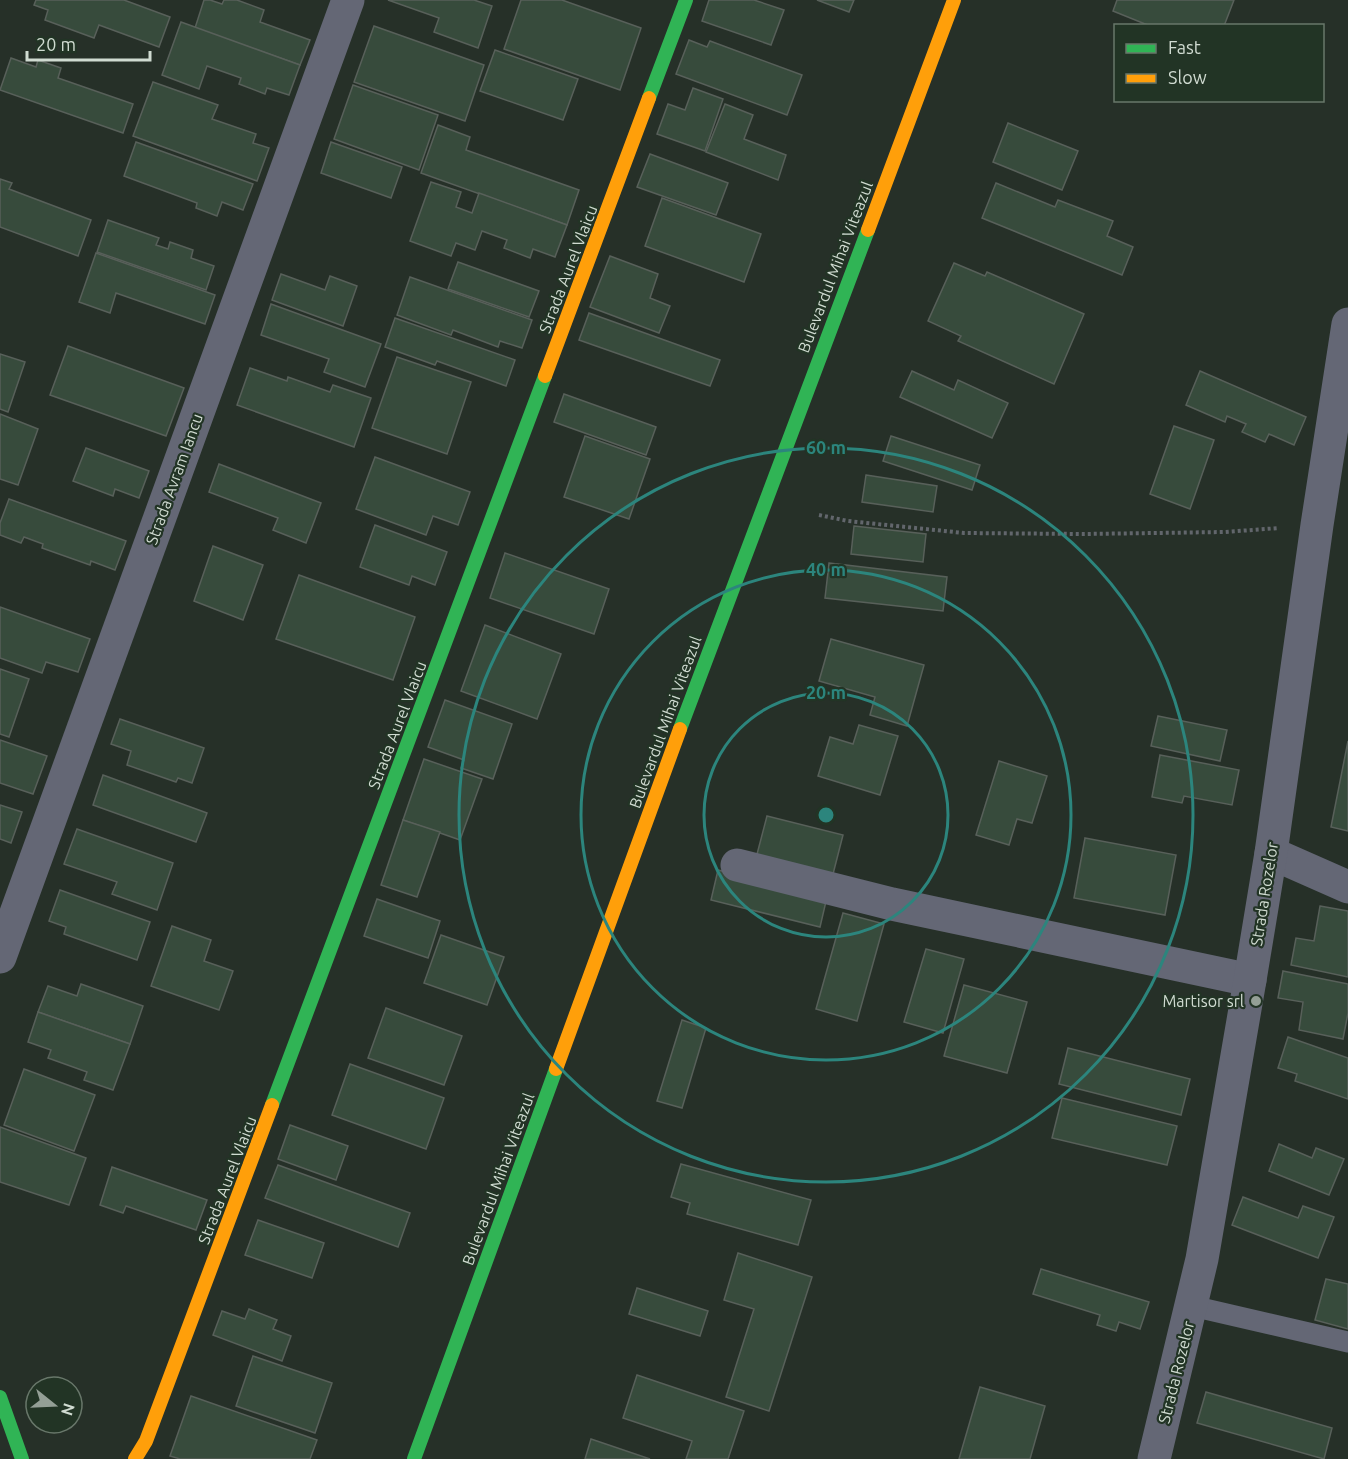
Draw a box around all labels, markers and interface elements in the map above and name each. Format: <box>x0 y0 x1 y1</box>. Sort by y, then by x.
scale bar <box>27 24 150 62</box>
legend <box>1114 24 1324 102</box>
text: 20 m <box>36 34 76 54</box>
text: Fast <box>1168 37 1201 57</box>
text: Slow <box>1168 67 1207 87</box>
street label: Bulevardul Mihai Viteazul <box>794 179 876 355</box>
street label: Strada Aurel Vlaicu <box>535 203 601 335</box>
street label: Strada Avram Iancu <box>142 411 206 547</box>
text: 60 m <box>806 437 846 457</box>
text: 40 m <box>806 559 846 579</box>
street label: Bulevardul Mihai Viteazul <box>625 633 705 811</box>
street label: Strada Aurel Vlaicu <box>364 659 430 791</box>
text: 20 m <box>806 682 846 702</box>
centre of rings <box>816 805 836 825</box>
street label: Strada Rozelor <box>1247 841 1281 947</box>
place label: Martisor srl <box>1162 992 1244 1010</box>
marker: Martisor srl <box>1249 994 1263 1008</box>
street label: Bulevardul Mihai Viteazul <box>458 1090 538 1268</box>
street label: Strada Aurel Vlaicu <box>194 1114 260 1246</box>
street label: Strada Rozelor <box>1155 1319 1197 1425</box>
north arrow <box>24 1375 84 1435</box>
text: N <box>58 1401 79 1418</box>

